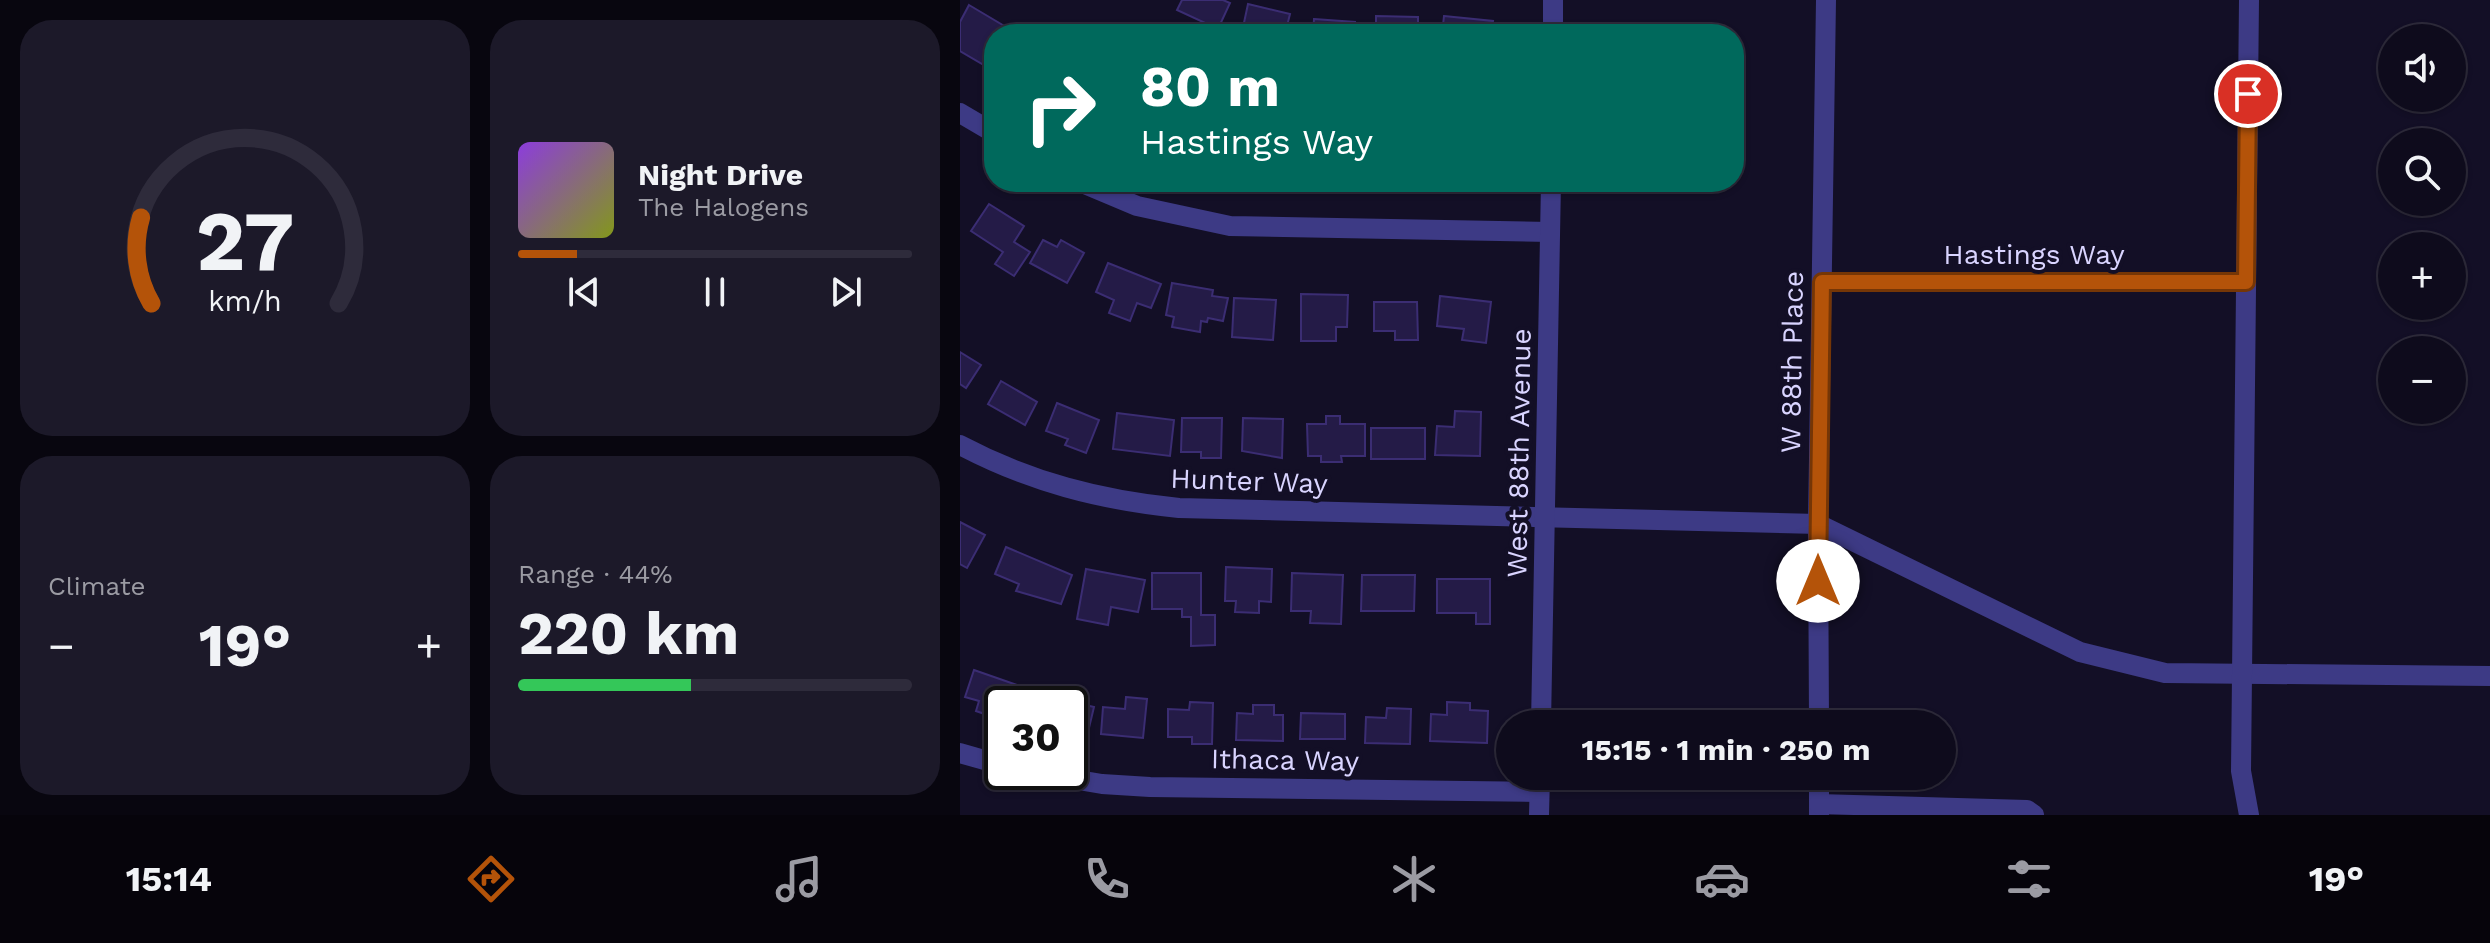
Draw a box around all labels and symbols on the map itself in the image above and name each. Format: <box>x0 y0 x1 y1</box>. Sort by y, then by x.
pin <box>2214 60 2282 128</box>
street label: Hastings Way <box>1943 238 2125 271</box>
street label: W 88th Place <box>1774 271 1810 453</box>
street label: West 88th Avenue <box>1500 328 1538 578</box>
street label: Hunter Way <box>1170 462 1329 500</box>
position arrow <box>1776 539 1860 623</box>
speed limit sign: 30 <box>984 686 1088 790</box>
street label: Ithaca Way <box>1211 742 1360 778</box>

